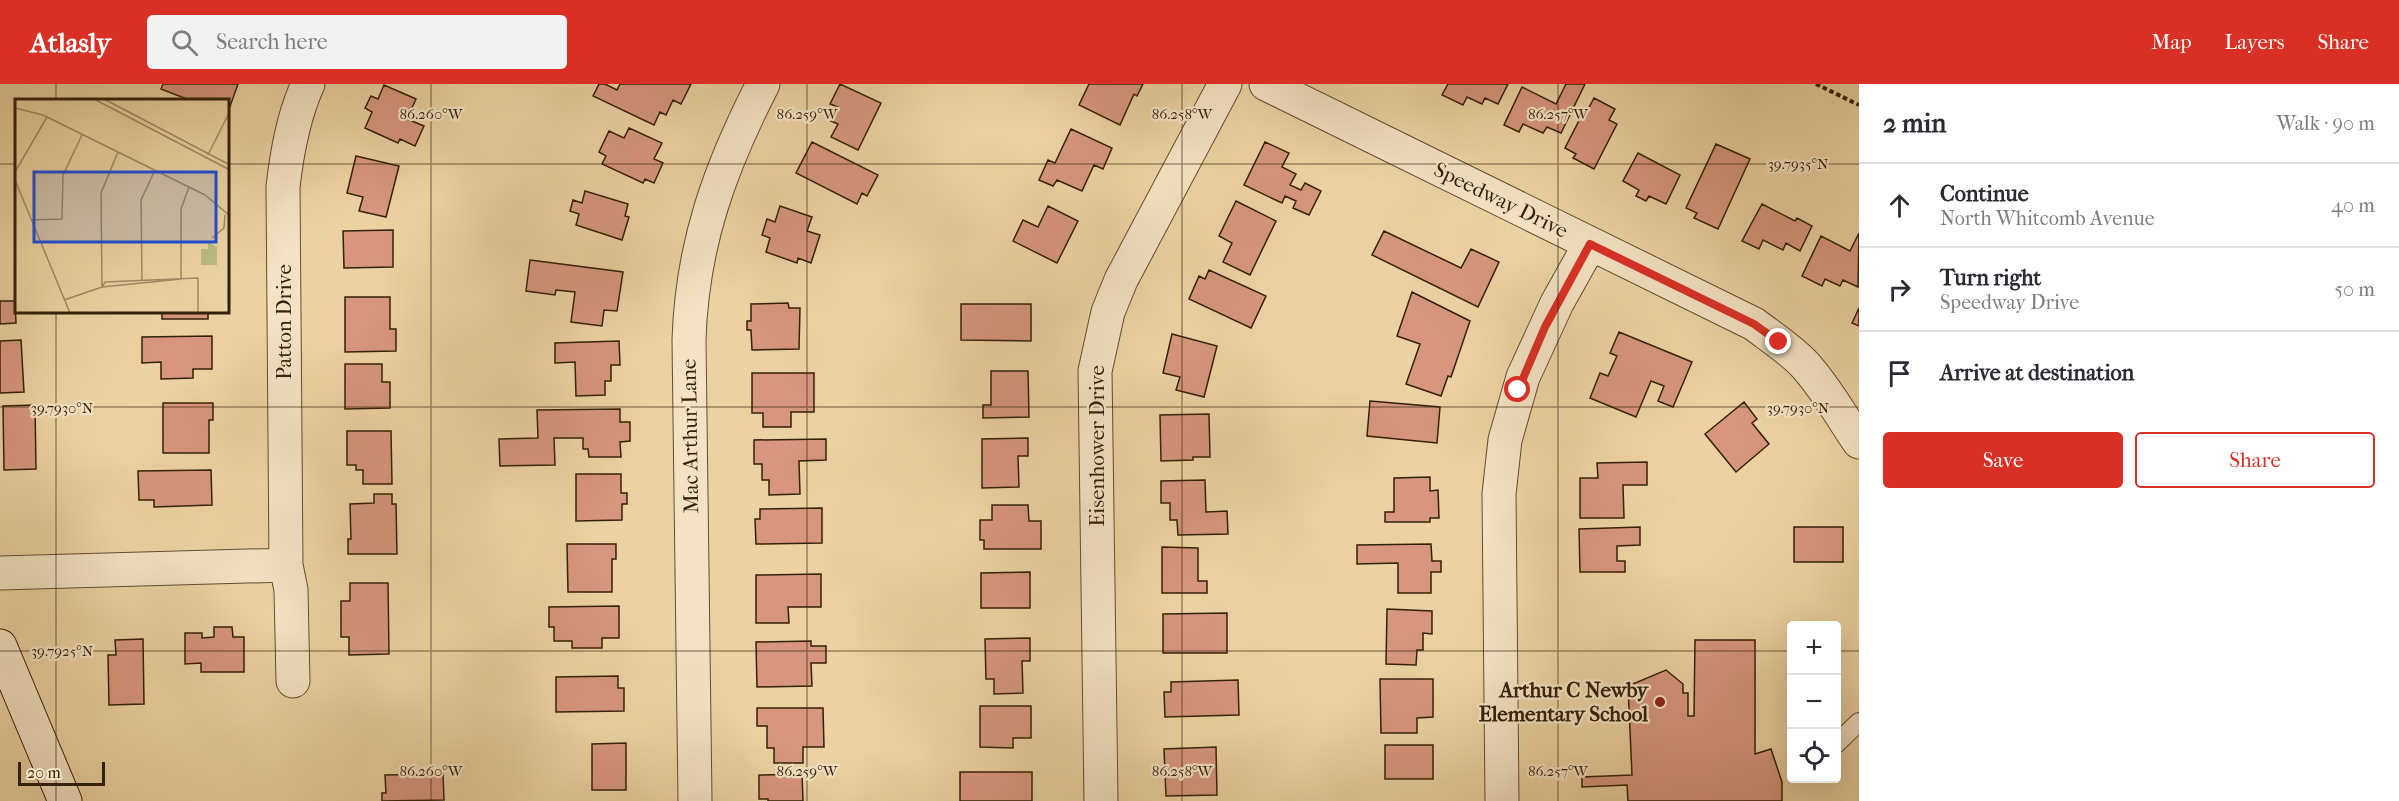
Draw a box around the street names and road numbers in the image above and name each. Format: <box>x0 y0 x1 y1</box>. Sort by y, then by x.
street label: Speedway Drive <box>1430 157 1572 243</box>
street label: Patton Drive <box>272 264 296 380</box>
street label: Mac Arthur Lane <box>677 359 703 513</box>
street label: Eisenhower Drive <box>1085 365 1109 527</box>

